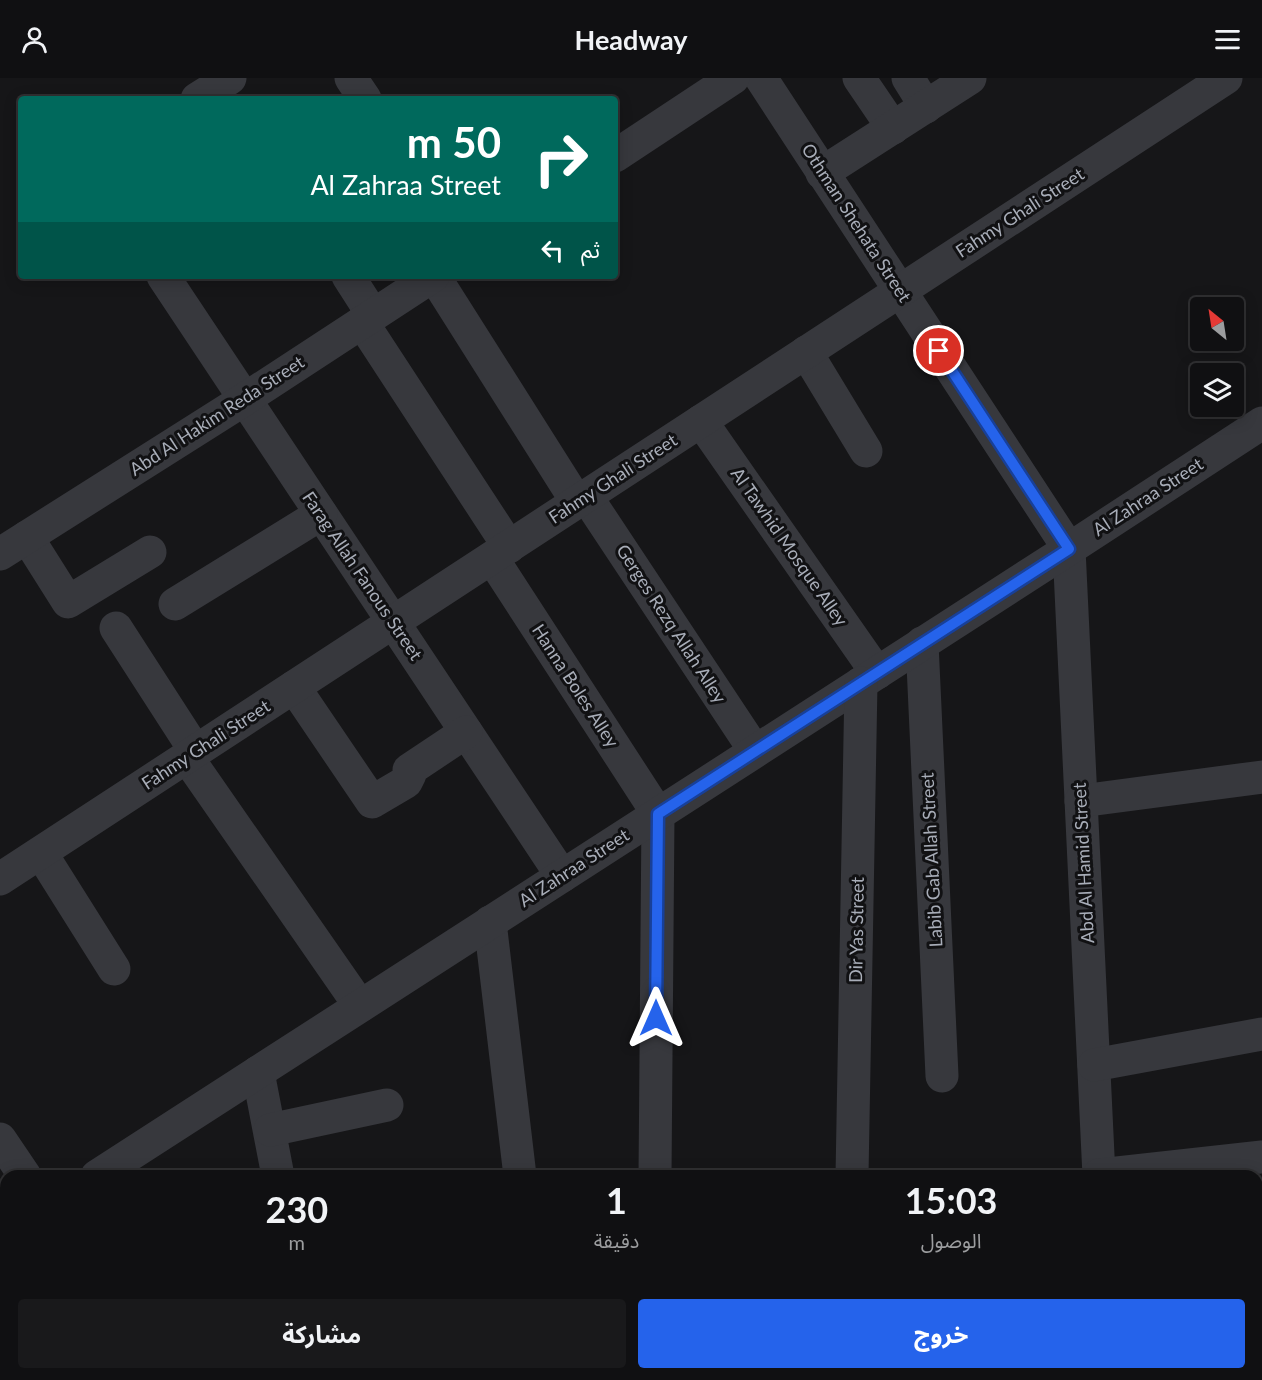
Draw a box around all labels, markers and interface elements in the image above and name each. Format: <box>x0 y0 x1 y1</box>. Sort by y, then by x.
icon: person <box>18 23 51 56</box>
text: Headway <box>575 23 687 56</box>
icon: menu <box>1211 23 1244 56</box>
text: 50 m <box>407 117 501 167</box>
icon: right <box>522 120 600 198</box>
street label: Othman Shehata Street <box>797 139 917 306</box>
street label: Fahmy Ghali Street <box>951 162 1088 262</box>
text: Al Zahraa Street <box>310 168 501 201</box>
icon: left <box>536 234 569 267</box>
text: ثم <box>581 236 600 263</box>
north arrow <box>1190 297 1244 351</box>
map controls <box>1190 297 1244 417</box>
pin <box>913 325 964 376</box>
icon: arrive <box>922 334 955 367</box>
street label: Abd Al Hakim Reda Street <box>125 350 308 480</box>
button: layers <box>1190 363 1244 417</box>
street label: Fahmy Ghali Street <box>544 428 681 528</box>
street label: Al Zahraa Street <box>1088 452 1207 540</box>
street label: Al Tawhid Mosque Alley <box>727 463 853 630</box>
street label: Farag Allah Fanous Street <box>298 487 428 664</box>
street label: Gerges Rezq Allah Alley <box>612 540 732 708</box>
street label: Hanna Boles Alley <box>528 620 624 752</box>
street label: Fahmy Ghali Street <box>137 694 274 794</box>
street label: Labib Gab Allah Street <box>915 772 947 948</box>
street label: Abd Al Hamid Street <box>1068 782 1098 944</box>
street label: Al Zahraa Street <box>514 823 633 911</box>
street label: Dir Yas Street <box>844 876 868 983</box>
position arrow <box>624 986 688 1050</box>
text: 1 <box>606 1178 627 1222</box>
text: 15:03 <box>905 1178 998 1222</box>
text: 230 <box>266 1187 328 1231</box>
text: دقيقة <box>594 1228 639 1252</box>
text: الوصول <box>921 1228 982 1252</box>
text: m <box>289 1230 305 1254</box>
button: مشاركة <box>18 1299 626 1368</box>
button: خروج <box>638 1299 1245 1368</box>

